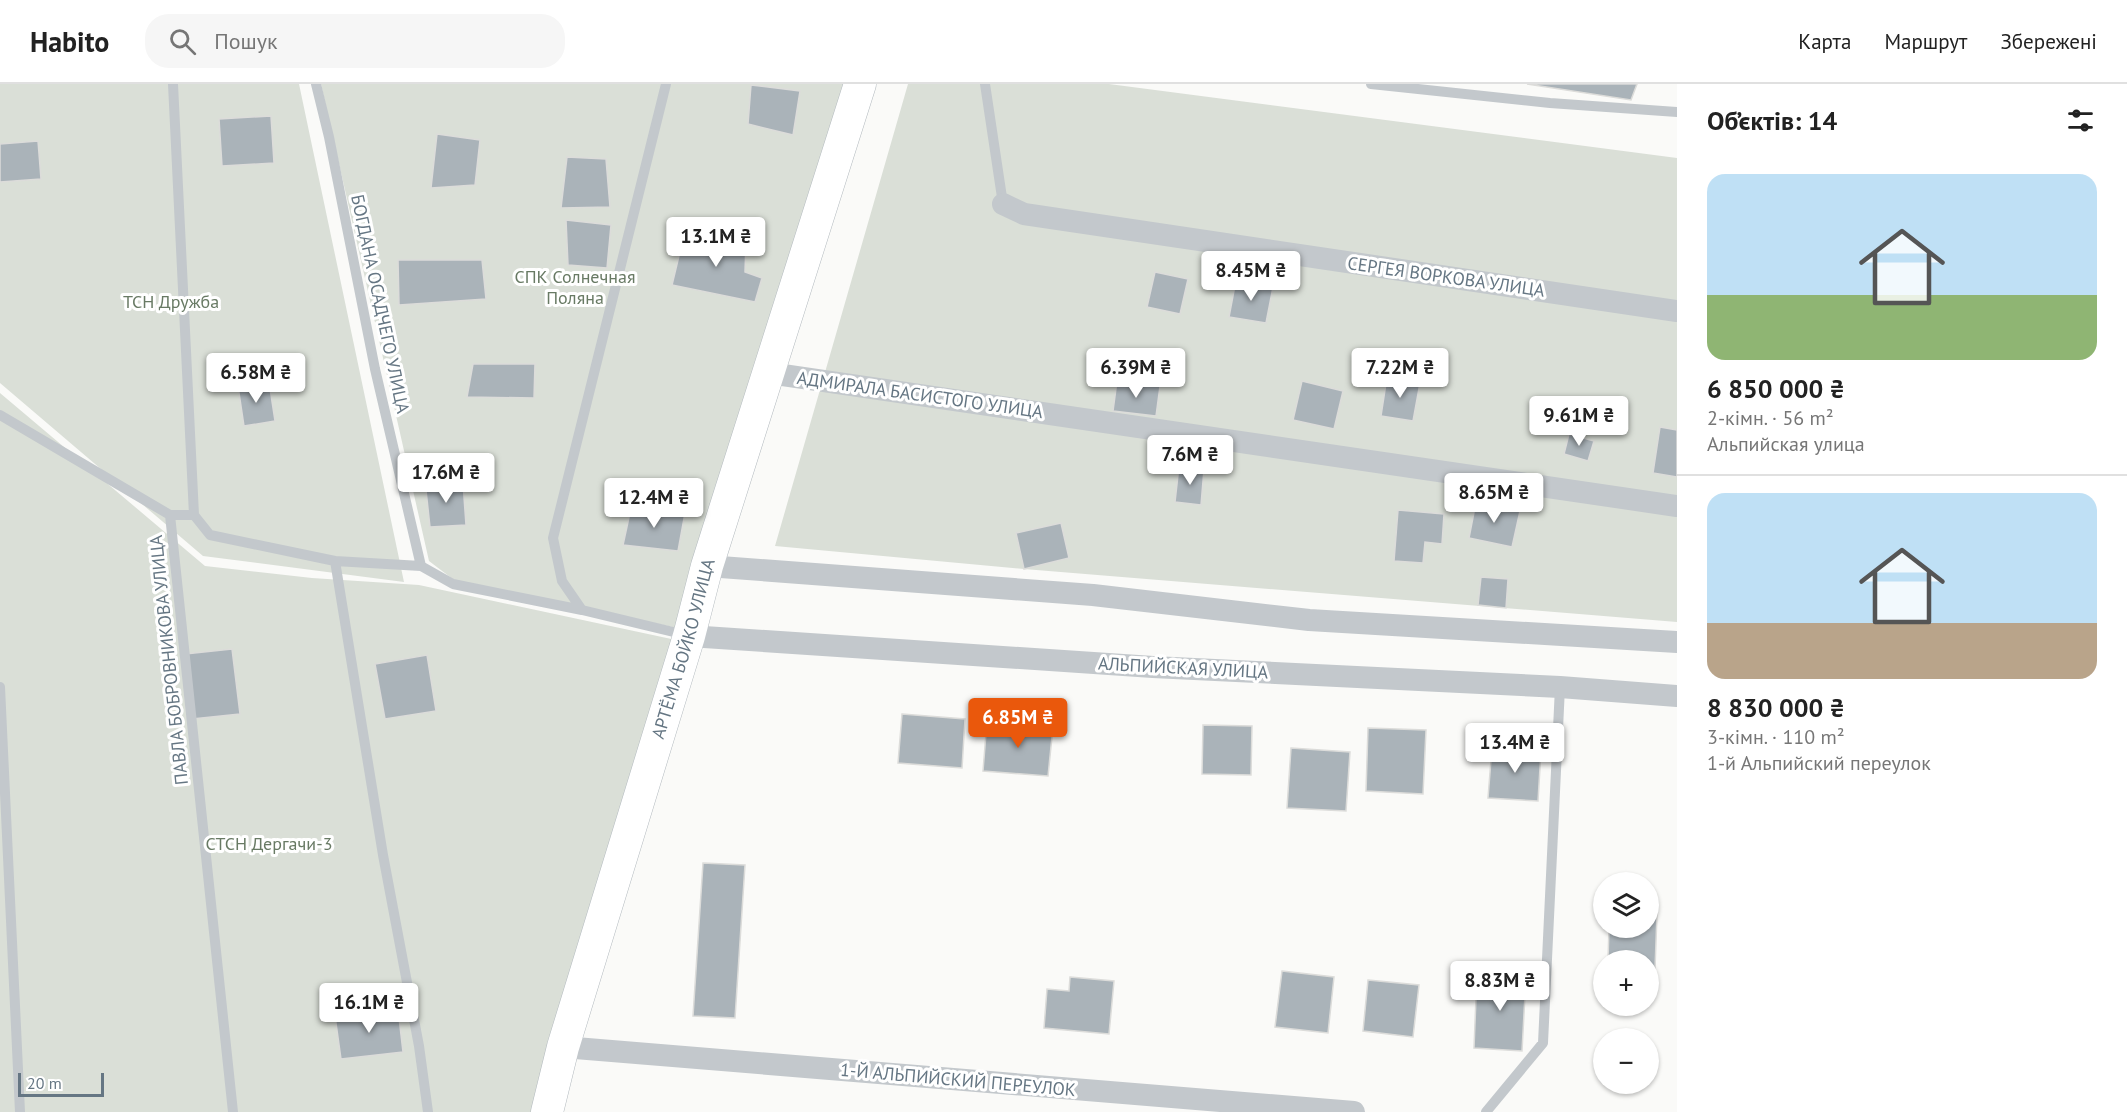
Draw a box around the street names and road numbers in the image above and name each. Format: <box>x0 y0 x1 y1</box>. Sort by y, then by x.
street label: БОГДАНА ОСАДЧЕГО УЛИЦА <box>346 192 415 416</box>
street label: СЕРГЕЯ ВОРКОВА УЛИЦА <box>1346 251 1547 302</box>
street label: АДМИРАЛА БАСИСТОГО УЛИЦА <box>796 366 1045 423</box>
street label: ПАВЛА БОБРОВНИКОВА УЛИЦА <box>144 534 193 786</box>
street label: АРТЁМА БОЙКО УЛИЦА <box>646 555 720 742</box>
street label: АЛЬПИЙСКАЯ УЛИЦА <box>1097 652 1269 683</box>
street label: 1-Й АЛЬПИЙСКИЙ ПЕРЕУЛОК <box>839 1058 1077 1101</box>

